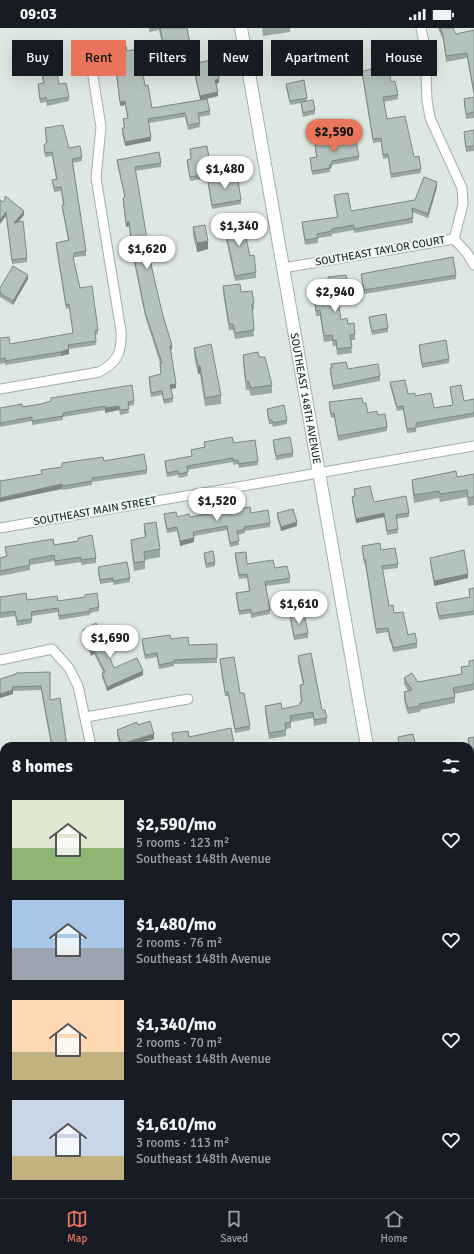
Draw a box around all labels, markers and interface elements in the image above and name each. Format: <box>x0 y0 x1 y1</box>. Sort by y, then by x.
text: 09:03 <box>20 5 57 23</box>
chip: Buy <box>12 40 63 76</box>
chip: Rent <box>71 40 126 76</box>
chip: Filters <box>134 40 200 76</box>
chip: New <box>208 40 263 76</box>
chip: Apartment <box>271 40 363 76</box>
chip: House <box>371 40 437 76</box>
pin: $2,590 <box>301 119 367 153</box>
text: $2,590 <box>315 124 353 140</box>
pin: $1,480 <box>192 156 258 190</box>
text: $1,480 <box>206 161 244 177</box>
pin: $1,340 <box>206 213 272 247</box>
text: $1,340 <box>220 218 258 234</box>
street label: SOUTHEAST TAYLOR COURT <box>314 233 446 269</box>
pin: $1,620 <box>114 236 180 270</box>
text: $1,620 <box>128 241 166 257</box>
pin: $2,940 <box>302 279 368 313</box>
text: $2,940 <box>316 284 354 300</box>
street label: SOUTHEAST 148TH AVENUE <box>288 332 324 465</box>
pin: $1,520 <box>184 488 250 522</box>
text: $1,520 <box>198 493 236 509</box>
street label: SOUTHEAST MAIN STREET <box>33 494 158 528</box>
pin: $1,610 <box>266 591 332 625</box>
text: $1,610 <box>280 596 318 612</box>
pin: $1,690 <box>77 625 143 659</box>
text: $1,690 <box>91 630 129 646</box>
icon: filters <box>440 755 462 777</box>
text: 8 homes <box>12 756 73 777</box>
text: $2,590/mo <box>136 814 216 835</box>
icon: home <box>44 816 92 864</box>
icon: heart <box>440 829 462 851</box>
text: 5 rooms · 123 m² <box>136 835 229 851</box>
text: Southeast 148th Avenue <box>136 851 271 867</box>
text: $1,480/mo <box>136 914 216 935</box>
icon: home <box>44 916 92 964</box>
icon: heart <box>440 929 462 951</box>
text: 2 rooms · 76 m² <box>136 935 222 951</box>
text: Southeast 148th Avenue <box>136 951 271 967</box>
text: $1,340/mo <box>136 1014 216 1035</box>
icon: home <box>44 1016 92 1064</box>
icon: heart <box>440 1029 462 1051</box>
text: 2 rooms · 70 m² <box>136 1035 222 1051</box>
text: Southeast 148th Avenue <box>136 1051 271 1067</box>
text: $1,610/mo <box>136 1114 216 1135</box>
icon: home <box>44 1116 92 1164</box>
icon: heart <box>440 1129 462 1151</box>
text: 3 rooms · 113 m² <box>136 1135 229 1151</box>
text: Southeast 148th Avenue <box>136 1151 271 1167</box>
tab: Map <box>66 1208 88 1245</box>
tab: Saved <box>220 1208 248 1245</box>
tab: Home <box>380 1208 408 1245</box>

